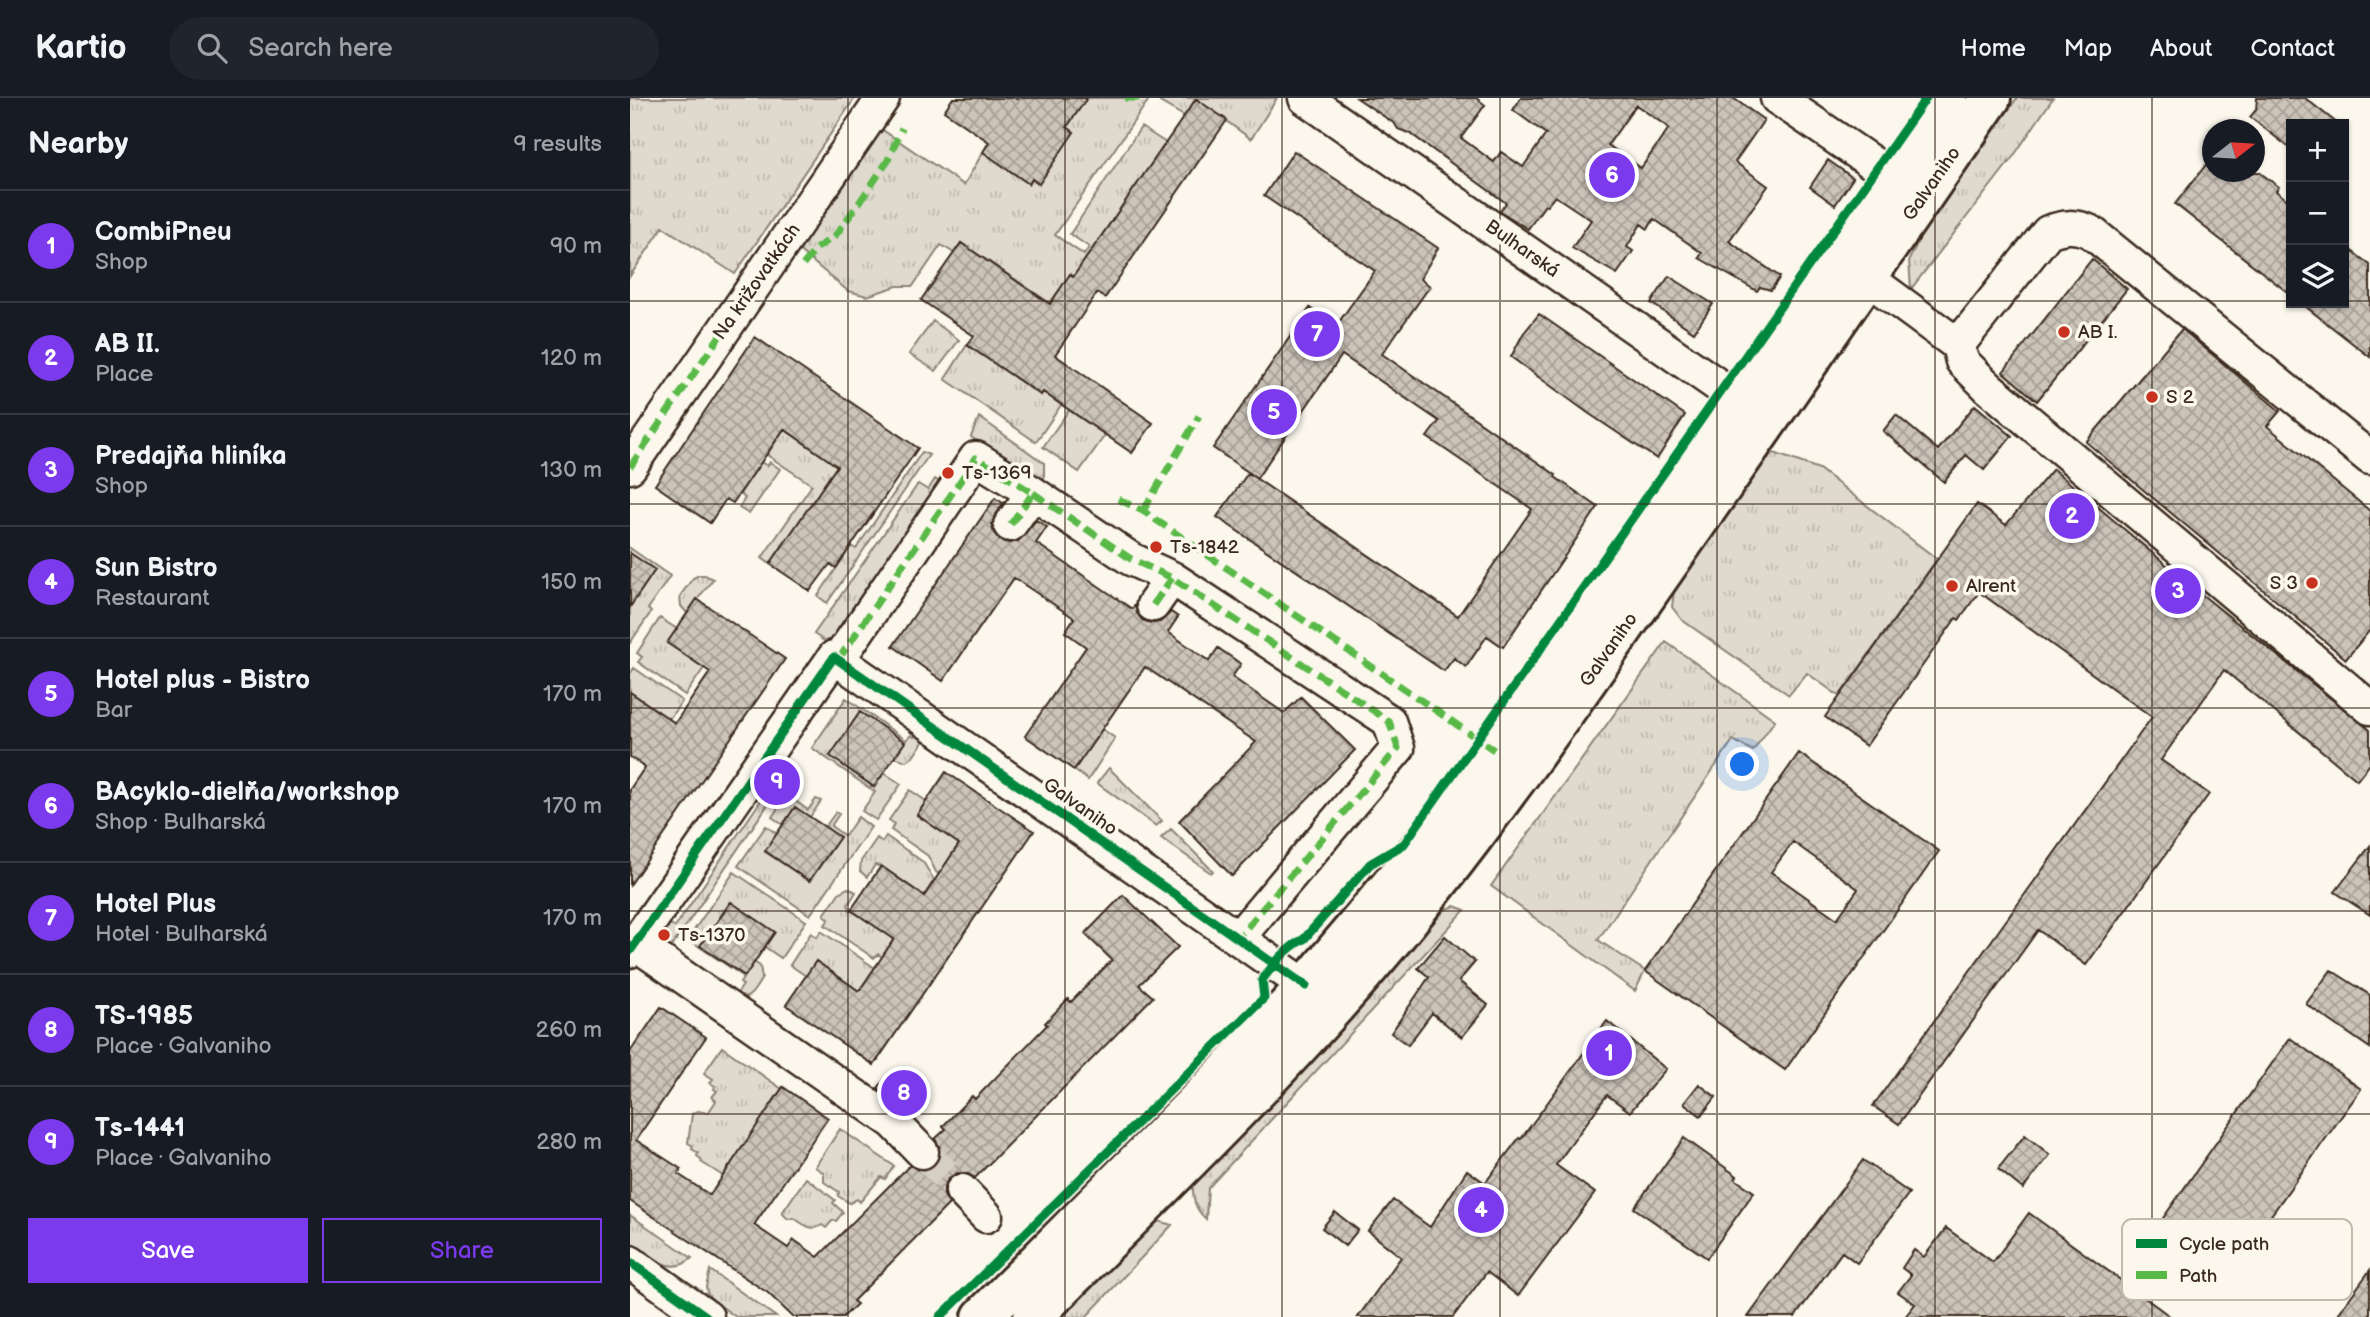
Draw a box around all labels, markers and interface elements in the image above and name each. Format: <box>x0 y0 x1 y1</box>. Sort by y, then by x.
search box <box>169 17 659 80</box>
text: Kartio <box>35 28 127 68</box>
icon: search <box>193 29 231 67</box>
text: Search here <box>249 33 393 64</box>
text: Home <box>1961 34 2026 63</box>
text: Map <box>2064 34 2112 63</box>
text: About <box>2150 34 2212 63</box>
text: Contact <box>2250 34 2335 63</box>
north arrow <box>2202 119 2265 182</box>
map controls <box>2286 119 2349 308</box>
button: + <box>2286 119 2349 182</box>
text: Nearby <box>28 126 128 162</box>
text: 9 results <box>513 130 602 158</box>
street label: Galvaniho <box>1898 142 1966 226</box>
pin: 6 <box>1589 149 1635 201</box>
button: − <box>2286 182 2349 245</box>
street label: Bulharská <box>1481 215 1563 283</box>
text: CombiPneu <box>95 217 232 248</box>
street label: Na križovatkách <box>708 219 806 345</box>
text: 1 <box>46 232 56 260</box>
text: 90 m <box>550 232 602 260</box>
button: layers <box>2286 245 2349 308</box>
text: Shop <box>95 248 148 276</box>
pin: 7 <box>1294 308 1340 360</box>
place label: AB I. <box>2078 321 2117 344</box>
marker: AB I. <box>2056 324 2072 340</box>
text: AB II. <box>95 329 160 360</box>
text: 2 <box>44 344 58 372</box>
text: 120 m <box>541 344 602 372</box>
text: Place <box>95 360 153 388</box>
pin: 5 <box>1251 386 1297 438</box>
place label: S 2 <box>2166 386 2195 409</box>
marker: S 2 <box>2144 389 2160 405</box>
text: Predajňa hliníka <box>95 441 287 472</box>
text: 3 <box>44 456 58 484</box>
text: 130 m <box>540 456 602 484</box>
place label: Ts-1369 <box>962 462 1031 485</box>
marker: Ts-1369 <box>940 465 956 481</box>
text: Shop <box>95 472 148 500</box>
pin: 2 <box>2049 490 2095 542</box>
place label: Ts-1842 <box>1170 536 1240 559</box>
marker: Ts-1842 <box>1148 539 1164 555</box>
text: Sun Bistro <box>95 553 218 584</box>
pin: 3 <box>2155 565 2201 617</box>
text: 4 <box>44 568 58 596</box>
text: 150 m <box>541 568 602 596</box>
place label: S 3 <box>2270 572 2298 595</box>
place label: Alrent <box>1966 575 2016 598</box>
marker: S 3 <box>2304 575 2320 591</box>
marker: Alrent <box>1944 578 1960 594</box>
text: Restaurant <box>95 584 209 612</box>
street label: Galvaniho <box>1575 608 1643 692</box>
text: Hotel plus - Bistro <box>95 665 310 696</box>
text: 5 <box>44 680 58 708</box>
text: 170 m <box>543 680 602 708</box>
text: Bar <box>95 696 132 724</box>
your location <box>1725 747 1759 781</box>
pin: 9 <box>754 756 800 808</box>
street label: Galvaniho <box>1038 773 1122 841</box>
text: BAcyklo-dielňa/workshop <box>95 777 399 808</box>
text: 6 <box>44 792 58 820</box>
text: 170 m <box>543 792 602 820</box>
text: Shop · Bulharská <box>95 808 266 836</box>
text: Hotel Plus <box>95 889 216 920</box>
text: 7 <box>45 904 57 932</box>
text: 170 m <box>543 904 602 932</box>
text: Hotel · Bulharská <box>95 920 268 948</box>
place label: Ts-1370 <box>678 924 745 947</box>
marker: Ts-1370 <box>656 927 672 943</box>
text: TS-1985 <box>95 1001 193 1032</box>
text: 8 <box>44 1016 58 1044</box>
text: 260 m <box>536 1016 602 1044</box>
pin: 1 <box>1586 1027 1632 1079</box>
text: Place · Galvaniho <box>95 1032 272 1060</box>
pin: 8 <box>881 1067 927 1119</box>
text: Ts-1441 <box>95 1113 185 1144</box>
text: 9 <box>44 1128 58 1156</box>
text: 280 m <box>536 1128 602 1156</box>
text: Place · Galvaniho <box>95 1144 272 1172</box>
pin: 4 <box>1458 1184 1504 1236</box>
button: Save <box>28 1218 308 1283</box>
button: Share <box>322 1218 602 1283</box>
legend <box>2122 1219 2352 1300</box>
text: Cycle path <box>2179 1233 2269 1256</box>
text: Path <box>2179 1265 2217 1288</box>

